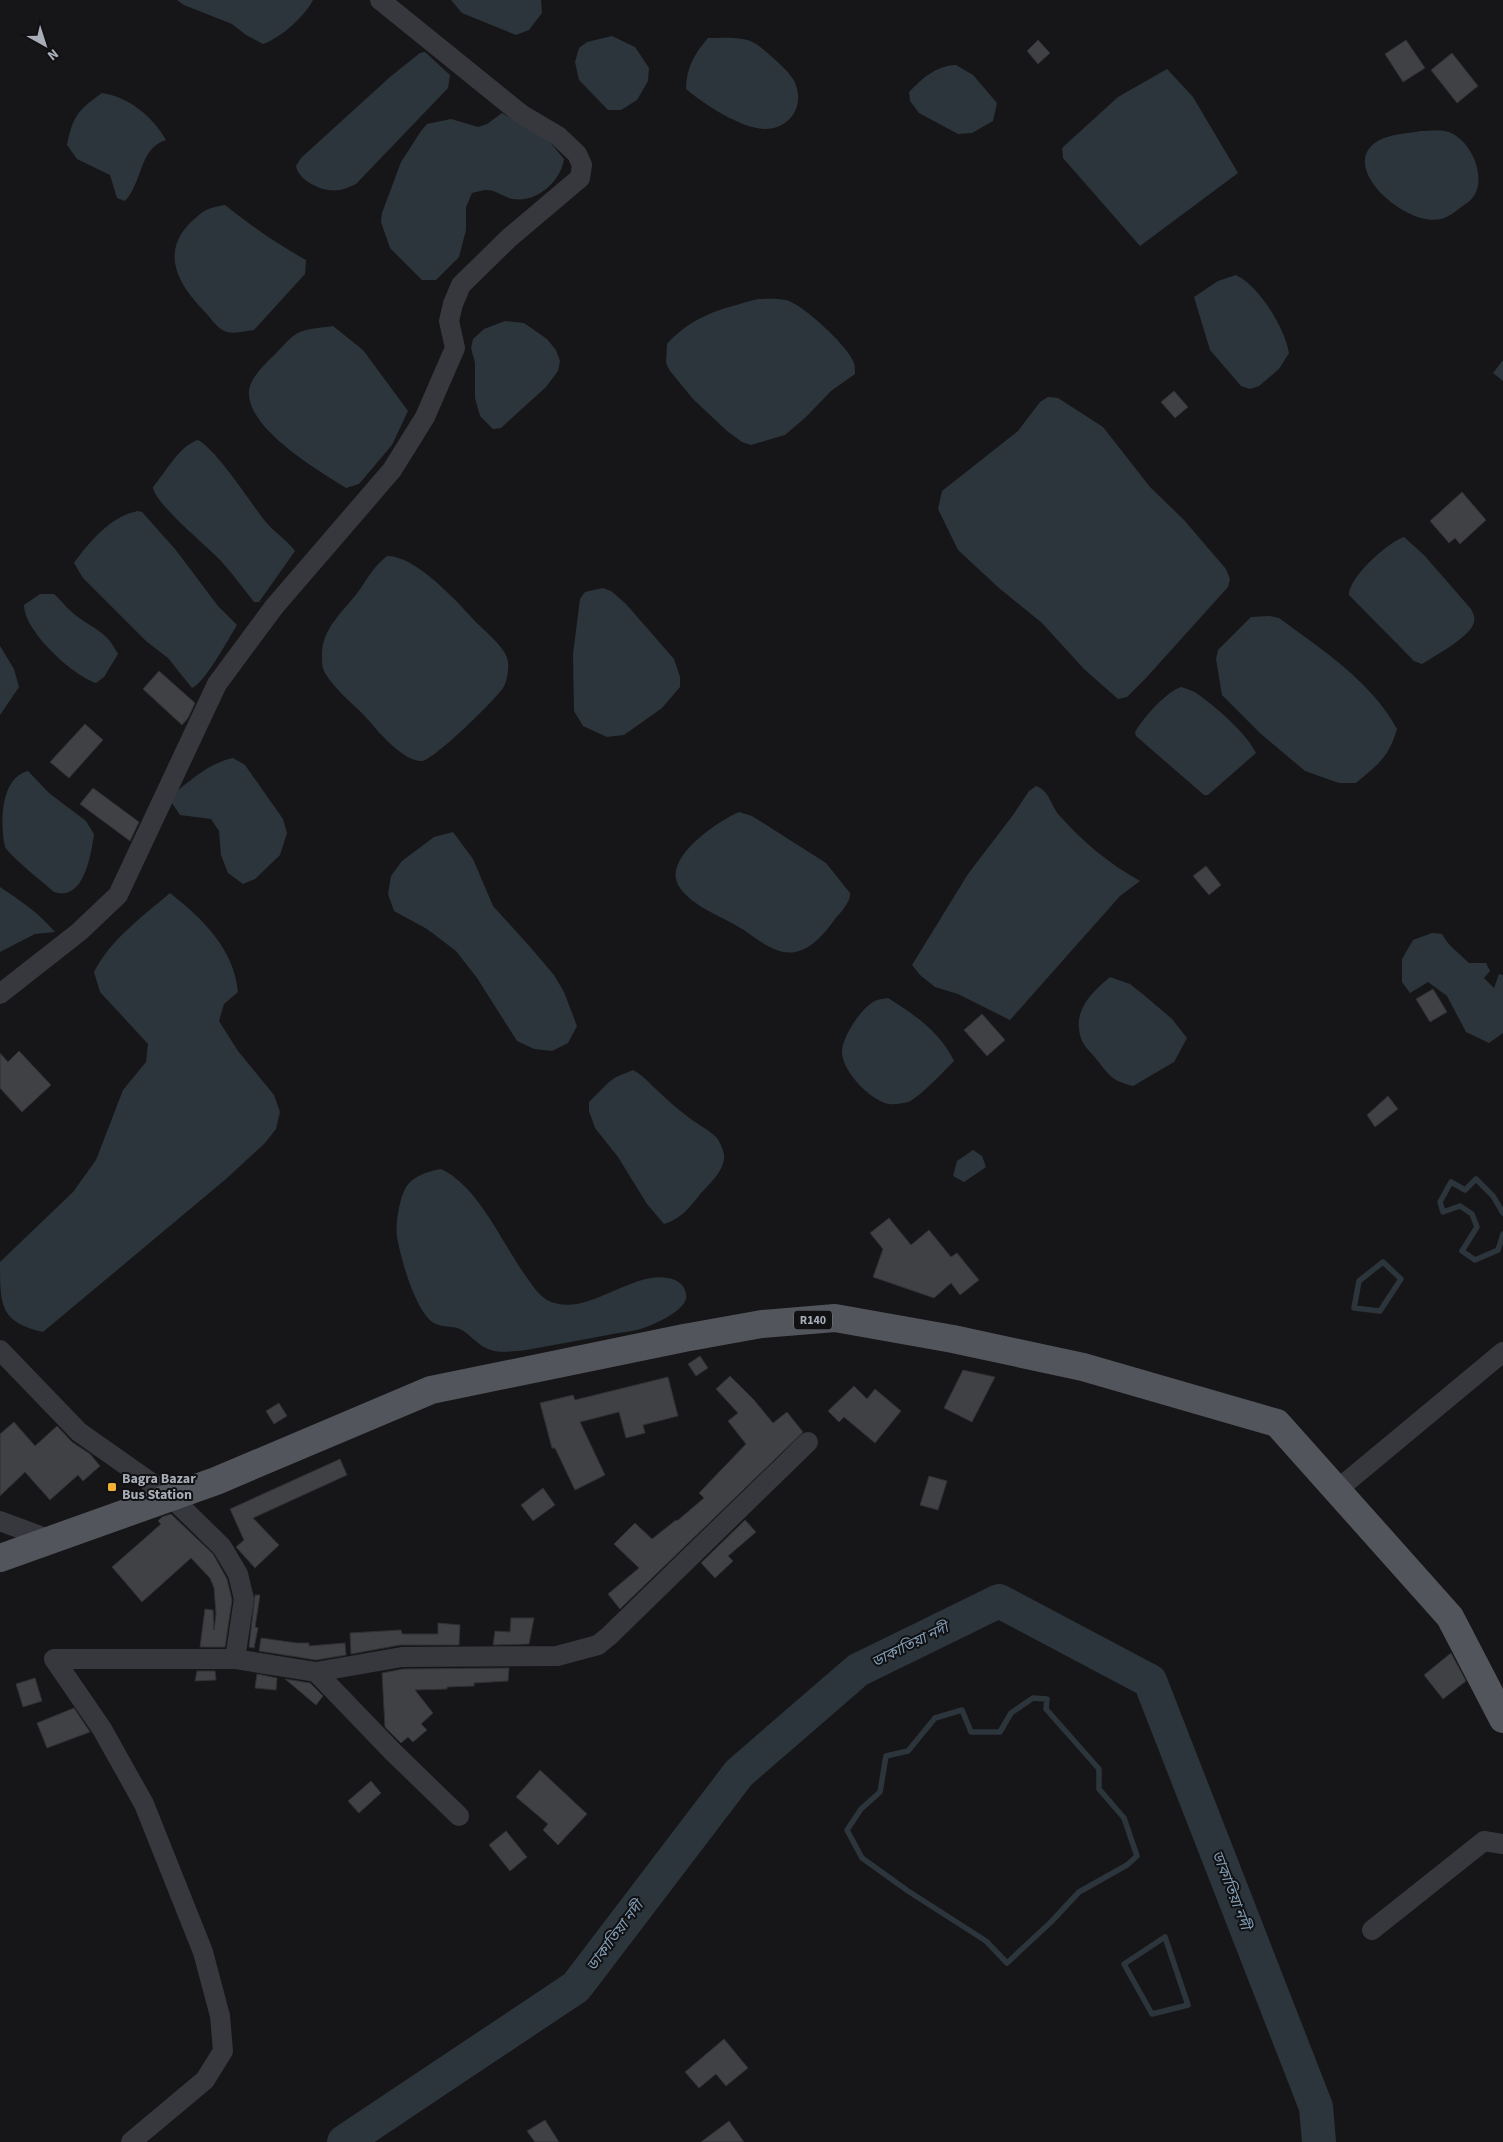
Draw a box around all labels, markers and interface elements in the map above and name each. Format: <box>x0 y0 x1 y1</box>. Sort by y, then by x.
north arrow <box>20 20 70 70</box>
text: N <box>43 44 62 65</box>
road number: R140 <box>794 1310 832 1330</box>
place label: Bagra Bazar Bus Station <box>122 1469 196 1505</box>
marker: Bagra Bazar Bus Station <box>106 1481 118 1493</box>
water label: ডাকাতিয়া নদী <box>868 1616 955 1673</box>
water label: ডাকাতিয়া নদী <box>1206 1847 1257 1935</box>
water label: ডাকাতিয়া নদী <box>582 1894 650 1975</box>

